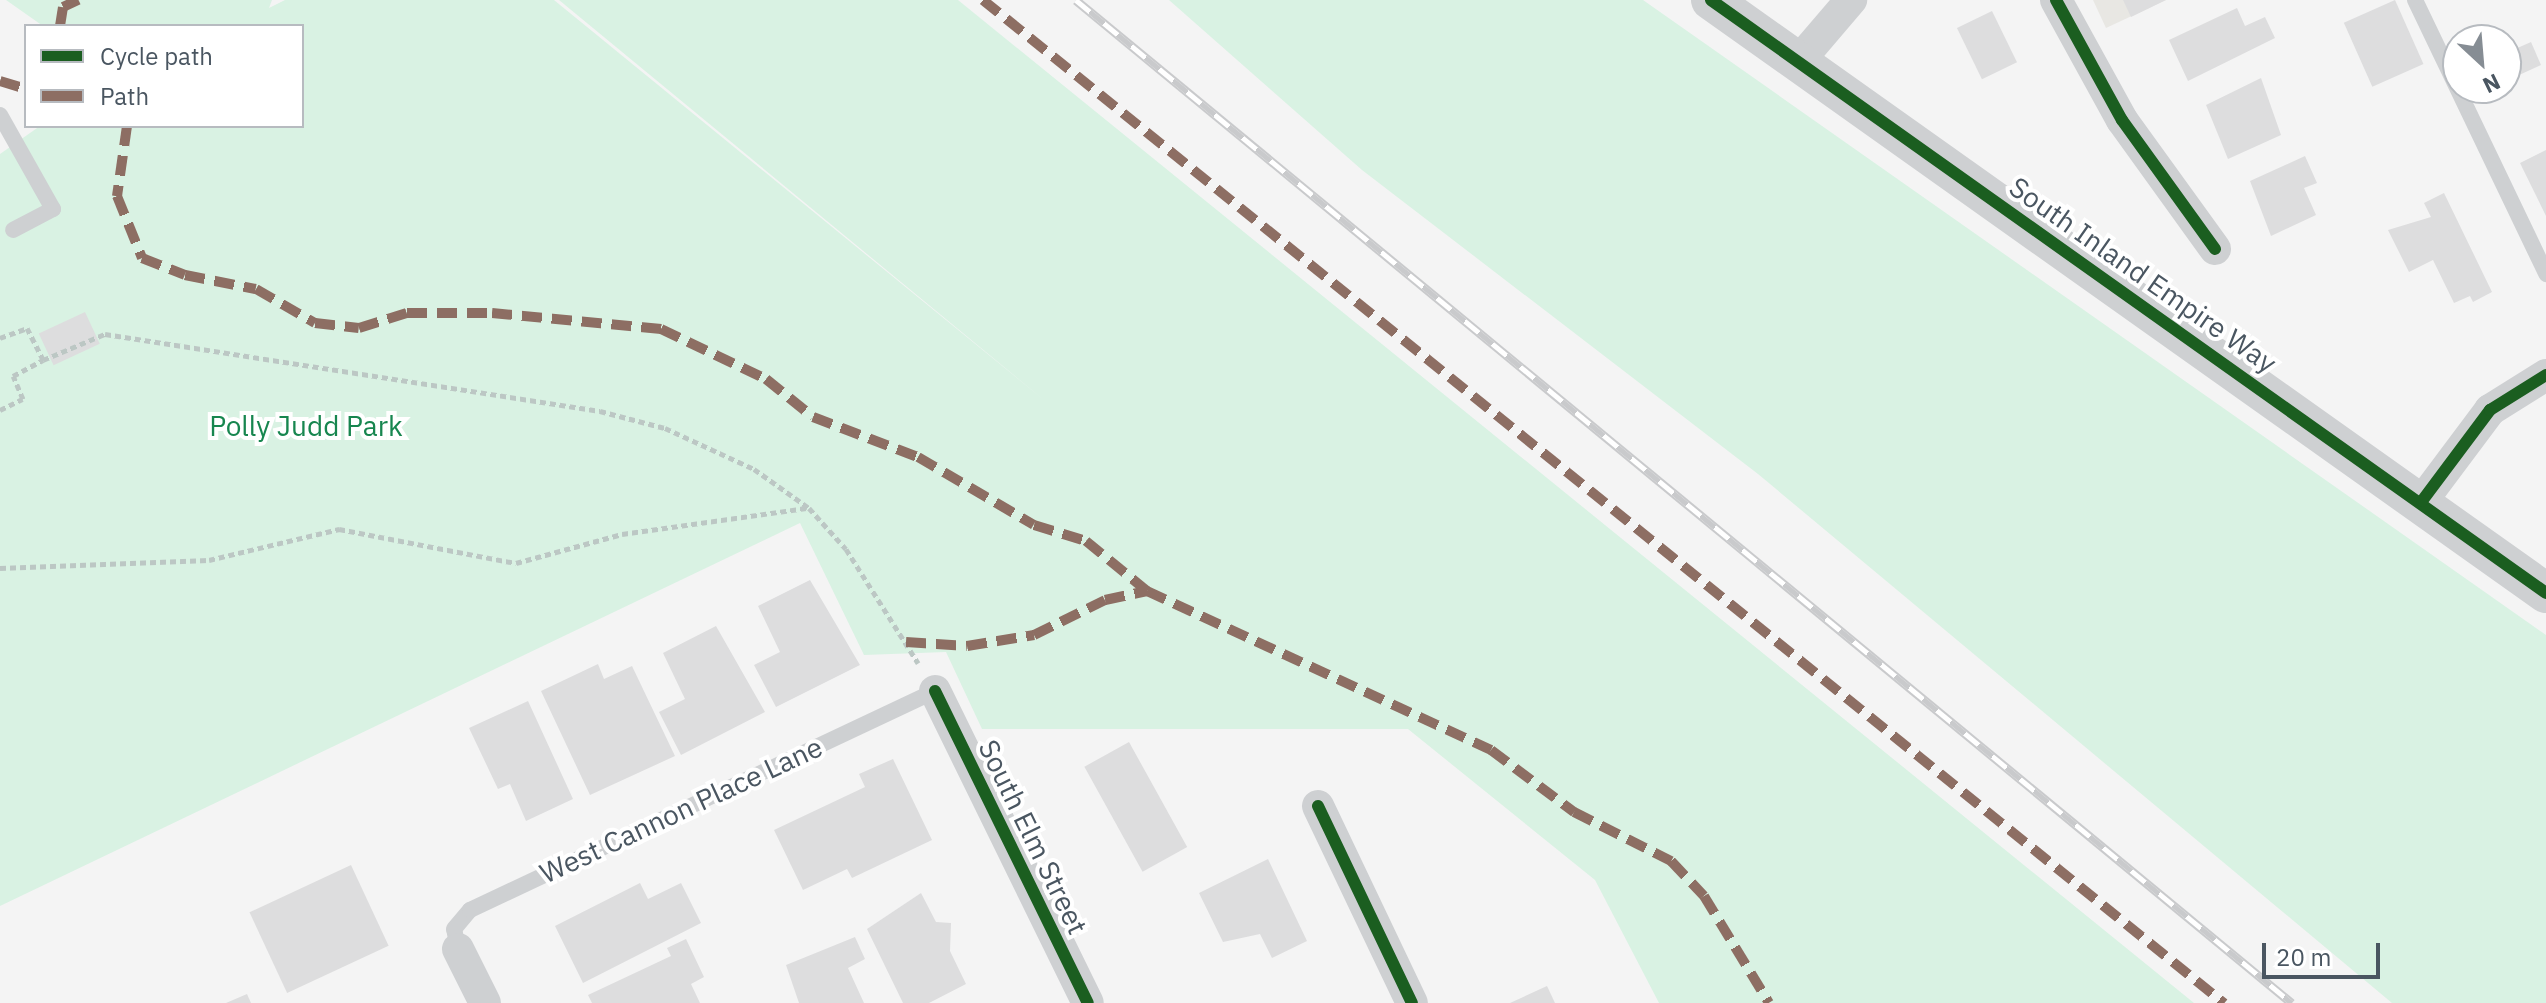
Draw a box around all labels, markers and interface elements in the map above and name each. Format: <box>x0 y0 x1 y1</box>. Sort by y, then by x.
legend <box>24 24 304 128</box>
north arrow <box>2442 24 2522 104</box>
text: Cycle path <box>100 40 213 72</box>
text: N <box>2478 68 2505 101</box>
text: Path <box>100 80 149 112</box>
street label: South Inland Empire Way <box>2003 170 2283 380</box>
park label: Polly Judd Park <box>209 409 403 443</box>
street label: West Cannon Place Lane <box>534 730 828 890</box>
street label: South Elm Street <box>971 734 1095 940</box>
scale bar <box>2266 927 2384 977</box>
text: 20 m <box>2276 941 2331 973</box>

